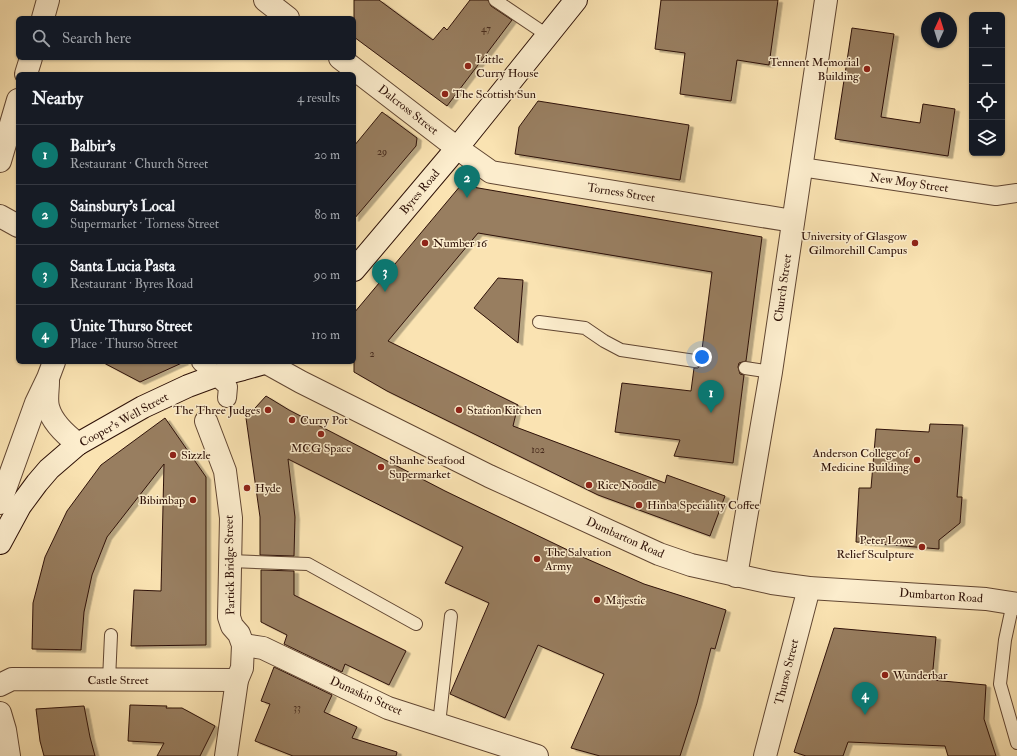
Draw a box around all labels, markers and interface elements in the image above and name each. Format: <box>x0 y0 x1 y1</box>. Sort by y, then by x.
north arrow <box>921 12 957 48</box>
map controls <box>969 12 1005 156</box>
button: + <box>969 12 1005 48</box>
search box <box>16 16 356 60</box>
house number: 47 <box>481 23 491 35</box>
icon: search <box>30 27 52 49</box>
text: Search here <box>62 29 131 48</box>
button: − <box>969 48 1005 84</box>
place label: Little Curry House <box>476 52 538 81</box>
place label: Tennent Memorial Building <box>770 55 860 84</box>
marker: Little Curry House <box>463 61 473 71</box>
marker: Tennent Memorial Building <box>862 64 872 74</box>
street label: Dalcross Street <box>375 82 441 138</box>
button: locate <box>969 84 1005 120</box>
place label: The Scottish Sun <box>453 87 536 102</box>
text: Nearby <box>32 88 83 109</box>
marker: The Scottish Sun <box>440 89 450 99</box>
text: 4 results <box>297 90 340 106</box>
button: layers <box>969 120 1005 156</box>
text: Balbir's <box>70 137 115 156</box>
house number: 29 <box>377 146 387 158</box>
text: 1 <box>43 147 47 163</box>
text: 20 m <box>314 147 340 163</box>
text: Restaurant · Church Street <box>70 156 208 172</box>
pin: 2 <box>454 165 480 198</box>
street label: Byres Road <box>397 166 443 218</box>
street label: New Moy Street <box>869 170 949 196</box>
street label: Torness Street <box>586 180 656 206</box>
text: Sainsbury's Local <box>70 197 175 216</box>
text: 2 <box>42 207 48 223</box>
text: 80 m <box>314 207 340 223</box>
text: Supermarket · Torness Street <box>70 216 219 232</box>
place label: University of Glasgow Gilmorehill Campus <box>801 229 908 258</box>
place label: Number 16 <box>433 236 488 251</box>
marker: Number 16 <box>420 238 430 248</box>
marker: University of Glasgow Gilmorehill Campus <box>910 238 920 248</box>
street label: Church Street <box>771 253 795 323</box>
text: Santa Lucia Pasta <box>70 257 175 276</box>
pin: 3 <box>372 259 398 292</box>
text: 3 <box>43 267 48 283</box>
text: 90 m <box>314 267 340 283</box>
text: Restaurant · Byres Road <box>70 276 193 292</box>
text: Unite Thurso Street <box>70 317 192 336</box>
text: 4 <box>41 327 49 343</box>
text: 110 m <box>311 327 340 343</box>
text: Place · Thurso Street <box>70 336 178 352</box>
your location <box>692 347 712 367</box>
house number: 2 <box>369 348 375 360</box>
pin: 1 <box>698 380 724 413</box>
street label: Cooper's Well Street <box>77 389 171 451</box>
place label: The Three Judges <box>173 403 260 418</box>
place label: Station Kitchen <box>467 403 542 418</box>
marker: The Three Judges <box>263 405 273 415</box>
marker: Station Kitchen <box>454 405 464 415</box>
place label: Curry Pot <box>300 413 348 428</box>
marker: Curry Pot <box>287 415 297 425</box>
marker: MCG Space <box>316 429 326 439</box>
place label: MCG Space <box>291 441 351 456</box>
house number: 102 <box>531 444 545 456</box>
place label: Anderson College of Medicine Building <box>811 446 911 475</box>
place label: Sizzle <box>181 448 210 463</box>
marker: Sizzle <box>168 450 178 460</box>
place label: Shanhe Seafood Supermarket <box>389 453 465 482</box>
marker: Anderson College of Medicine Building <box>912 455 922 465</box>
marker: Shanhe Seafood Supermarket <box>376 462 386 472</box>
place label: Rice Noodle <box>597 478 657 493</box>
marker: Rice Noodle <box>584 480 594 490</box>
place label: Hyde <box>255 481 281 496</box>
marker: Hyde <box>242 483 252 493</box>
place label: Bibimbap <box>139 493 185 508</box>
marker: Bibimbap <box>188 495 198 505</box>
place label: Hinba Speciality Coffee <box>647 498 760 513</box>
marker: Hinba Speciality Coffee <box>634 500 644 510</box>
street label: Dumbarton Road <box>584 514 666 562</box>
street label: Partick Bridge Street <box>222 515 238 615</box>
place label: Peter Lowe Relief Sculpture <box>836 533 914 562</box>
marker: Peter Lowe Relief Sculpture <box>917 542 927 552</box>
place label: The Salvation Army <box>544 545 611 574</box>
marker: The Salvation Army <box>532 554 542 564</box>
street label: Dumbarton Road <box>899 586 983 606</box>
place label: Majestic <box>605 593 645 608</box>
marker: Majestic <box>592 595 602 605</box>
street label: Thurso Street <box>772 638 802 706</box>
place label: Wunderbar <box>892 668 948 683</box>
marker: Wunderbar <box>880 670 890 680</box>
street label: Castle Street <box>87 673 149 688</box>
street label: Dunaskin Street <box>327 673 405 719</box>
pin: 4 <box>852 682 878 715</box>
house number: 33 <box>293 702 301 714</box>

